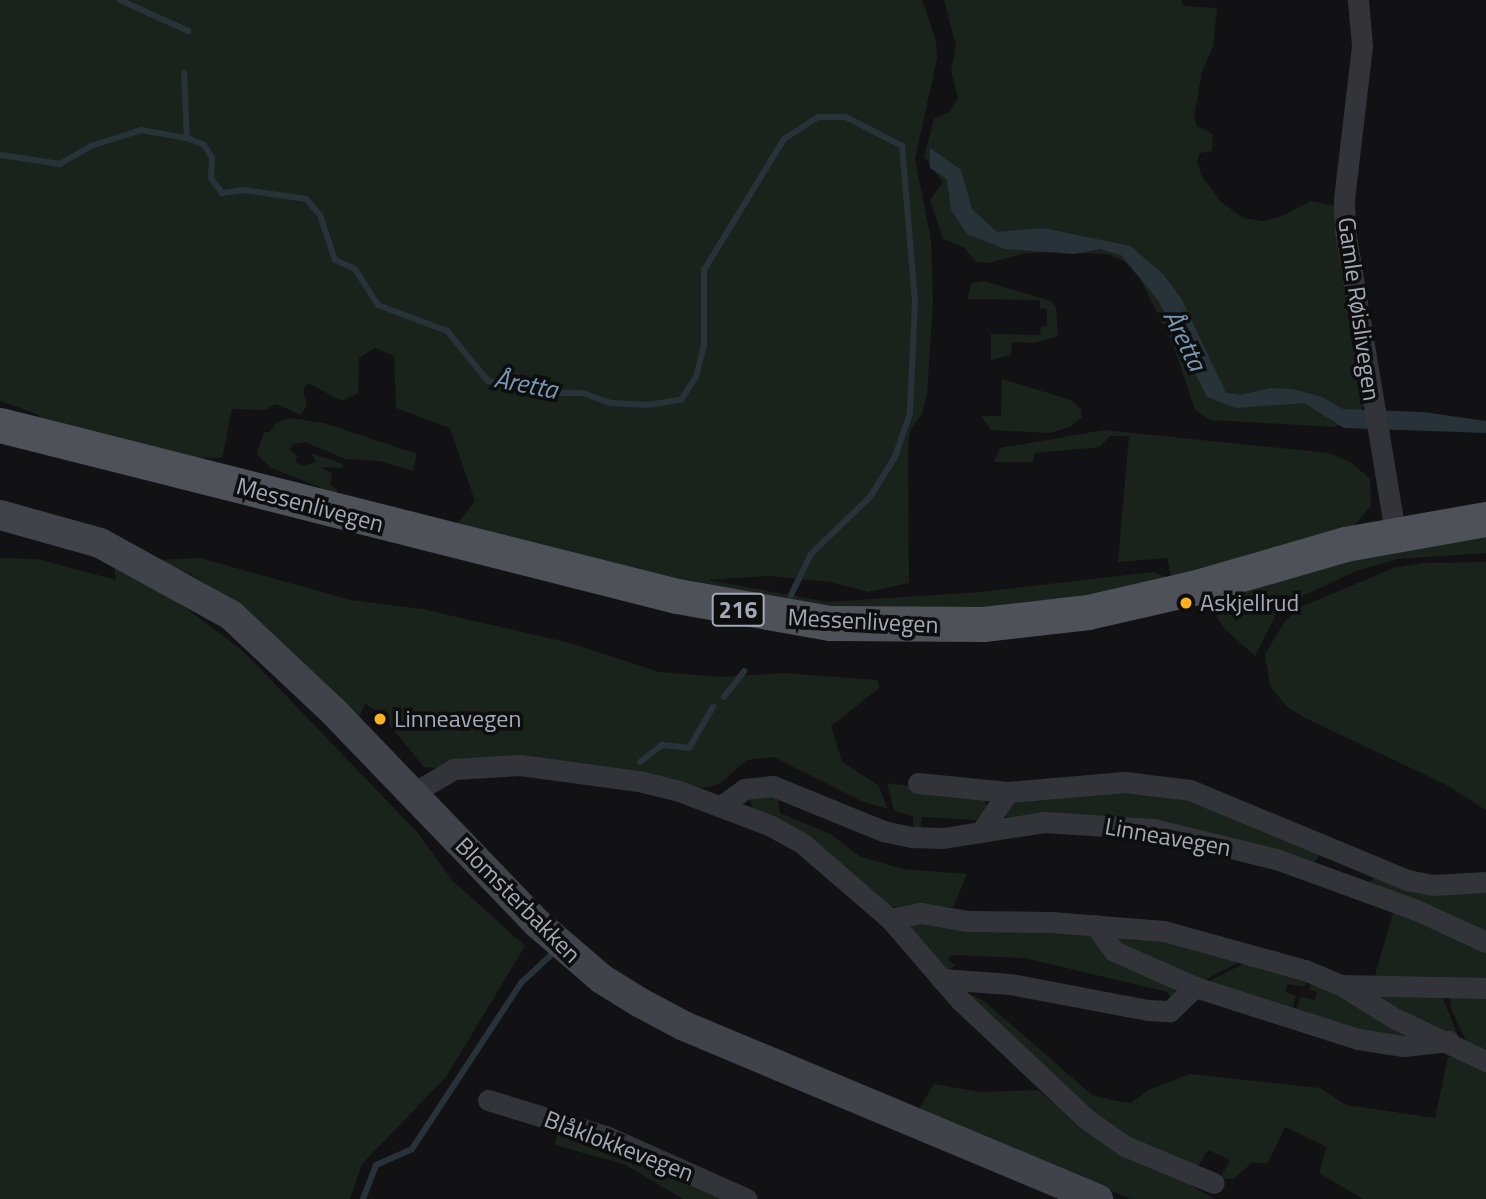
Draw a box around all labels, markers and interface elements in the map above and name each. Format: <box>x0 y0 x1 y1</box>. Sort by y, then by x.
street label: Gamle Røislivegen <box>1332 215 1386 403</box>
water label: Åretta <box>1157 304 1213 376</box>
water label: Åretta <box>492 363 560 405</box>
street label: Messenlivegen <box>233 472 387 538</box>
place label: Askjellrud <box>1200 589 1299 617</box>
road number: 216 <box>710 590 766 630</box>
marker: Askjellrud <box>1178 595 1194 611</box>
street label: Messenlivegen <box>787 603 939 639</box>
place label: Linneavegen <box>394 705 521 733</box>
marker: Linneavegen <box>372 711 388 727</box>
street label: Linneavegen <box>1103 812 1233 862</box>
street label: Blomsterbakken <box>449 831 587 969</box>
street label: Blåklokkevegen <box>540 1104 698 1188</box>

